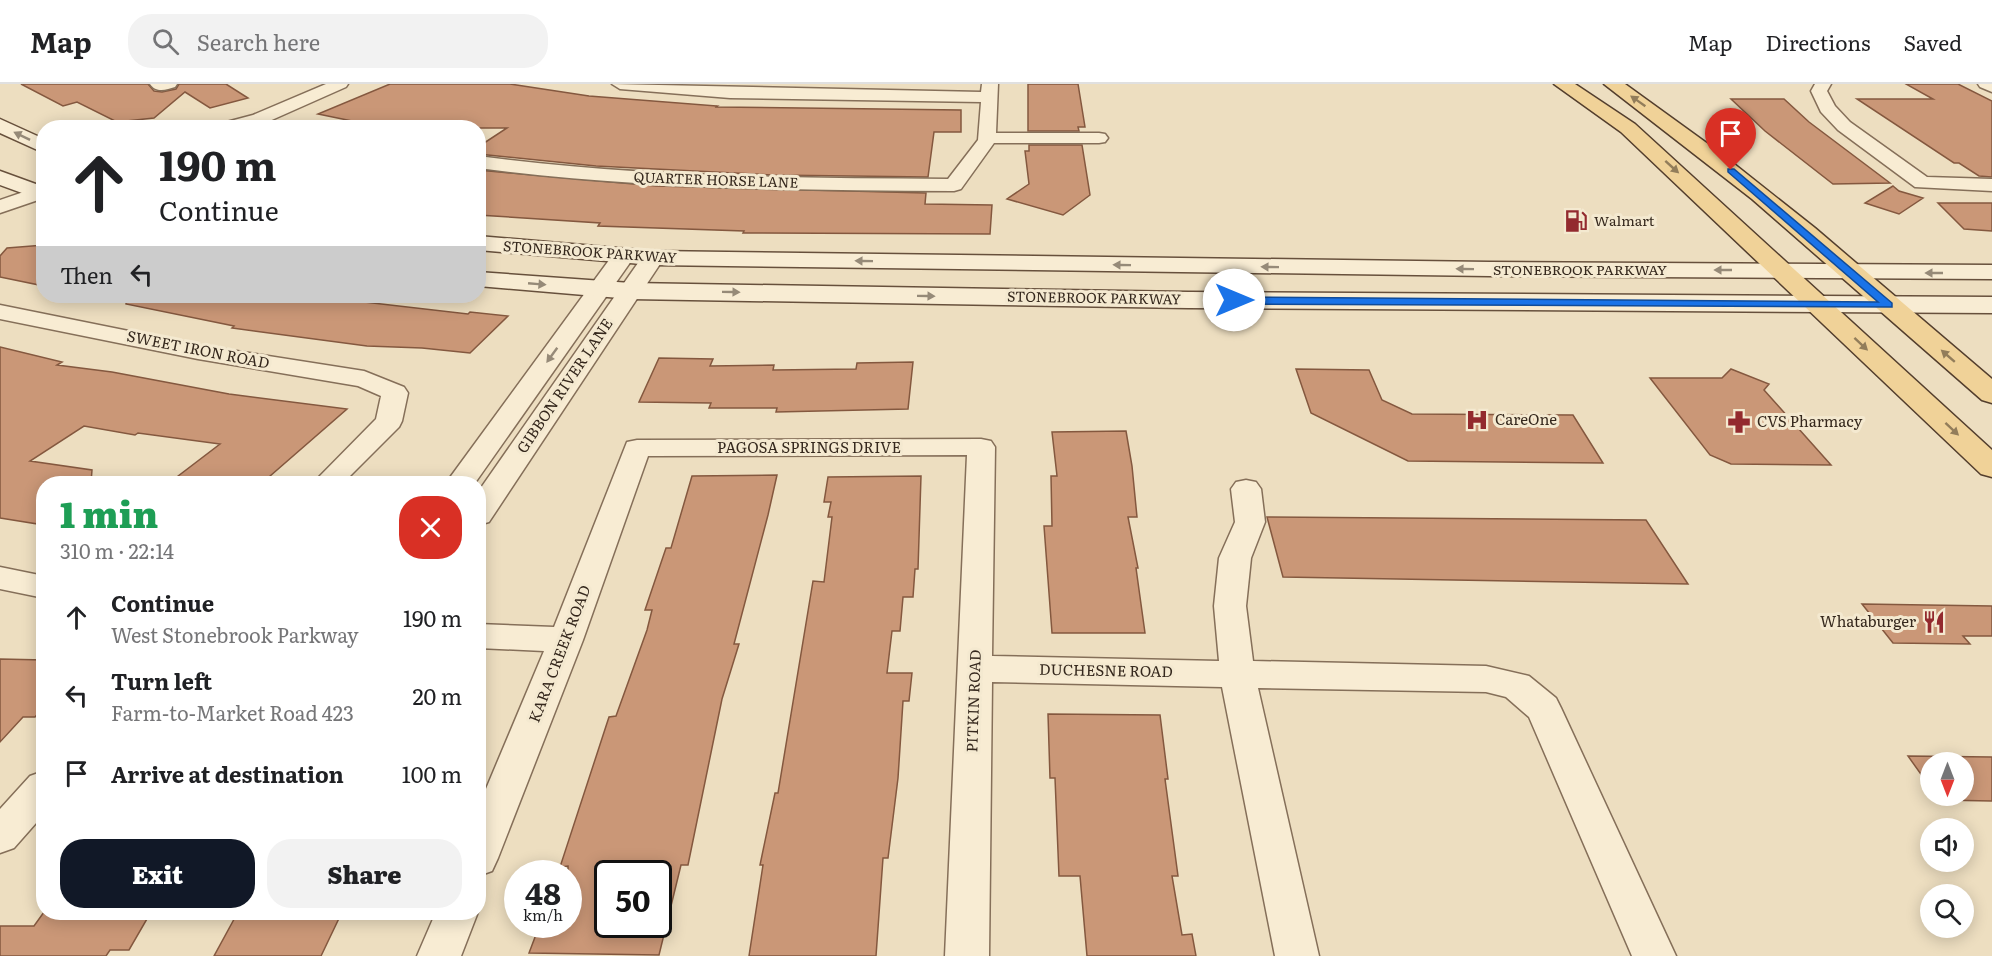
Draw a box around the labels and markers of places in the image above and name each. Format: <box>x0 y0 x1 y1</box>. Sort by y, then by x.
pin <box>1705 108 1756 170</box>
fuel station icon: Walmart <box>1563 208 1589 234</box>
place label: Walmart <box>1594 210 1655 230</box>
hospital icon: CareOne <box>1464 407 1490 433</box>
place label: CareOne <box>1495 407 1557 430</box>
pharmacy icon: CVS Pharmacy <box>1726 409 1752 435</box>
place label: CVS Pharmacy <box>1757 409 1863 432</box>
place label: Whataburger <box>1820 609 1916 632</box>
restaurant icon: Whataburger <box>1921 609 1947 635</box>

